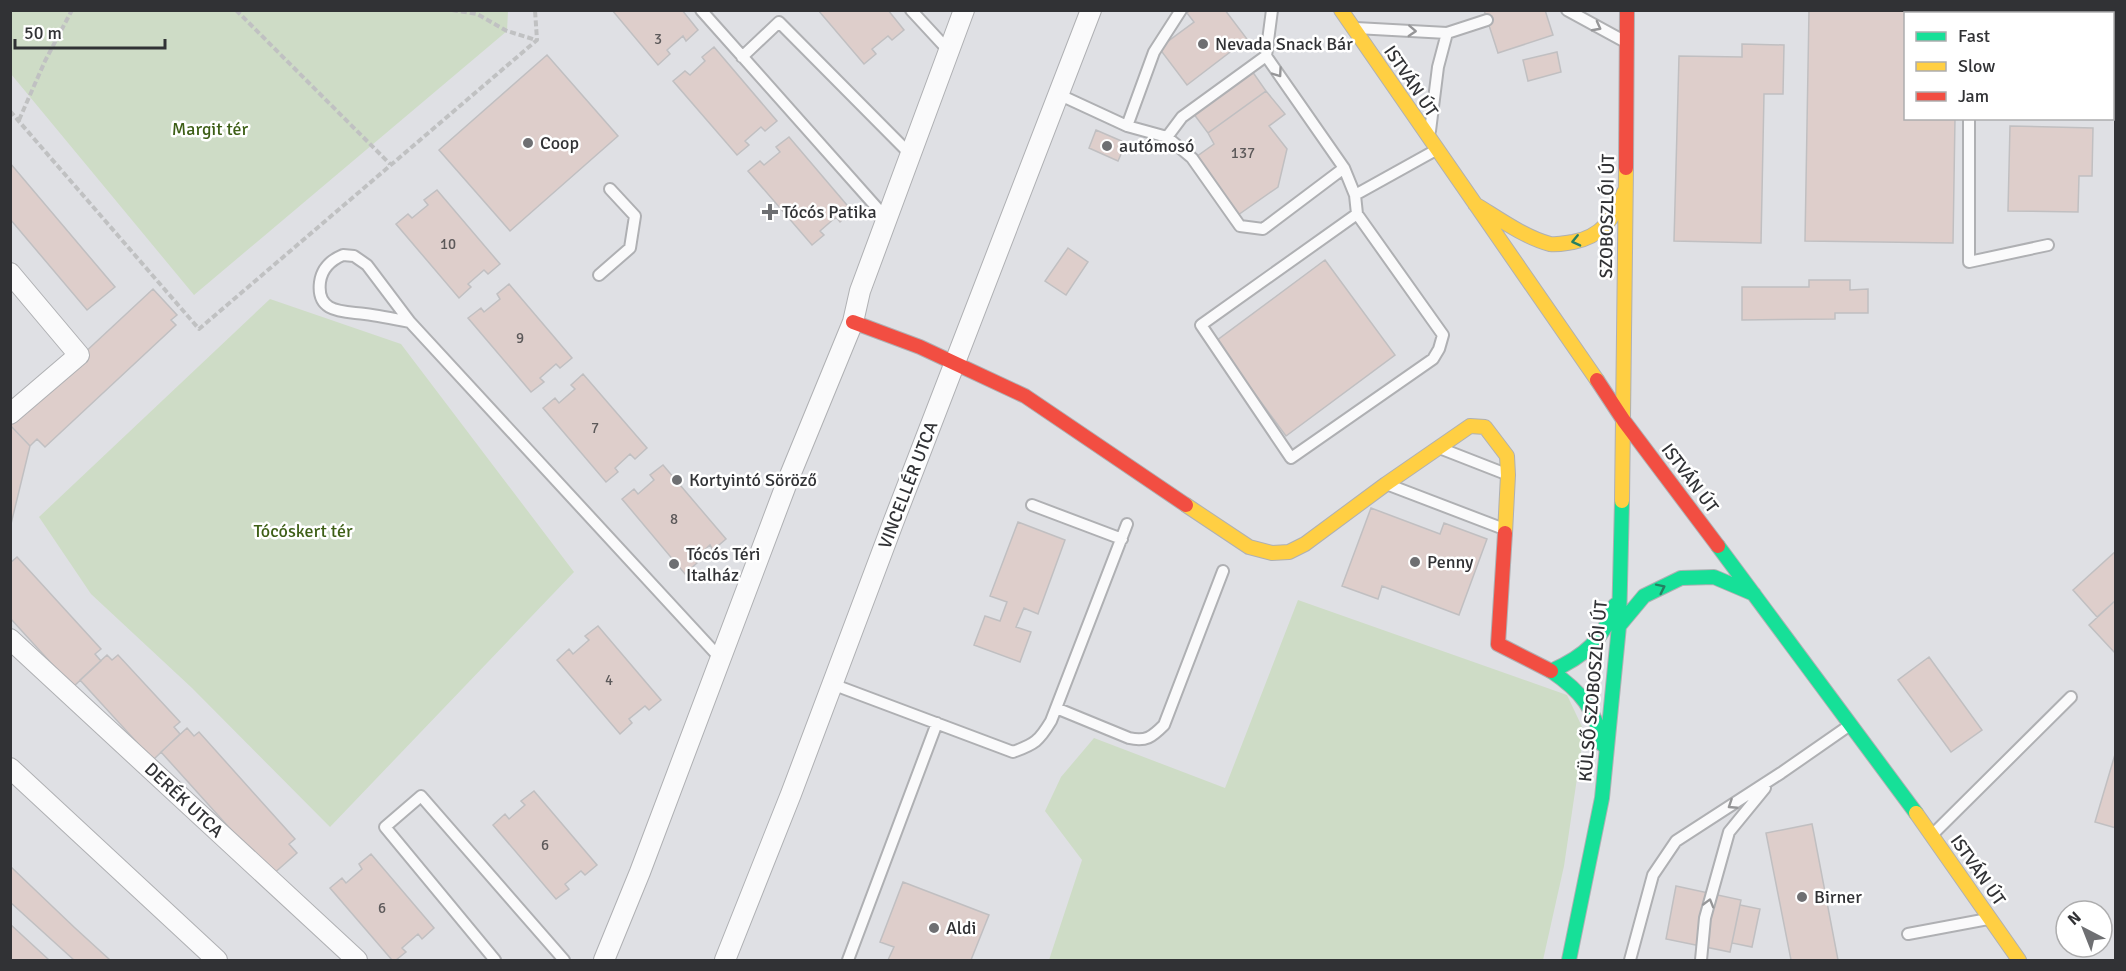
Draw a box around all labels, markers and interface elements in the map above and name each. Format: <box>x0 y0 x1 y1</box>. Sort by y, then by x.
scale bar <box>15 12 165 50</box>
legend <box>1904 12 2114 120</box>
one-way arrow <box>1590 19 1601 31</box>
text: 50 m <box>24 22 62 44</box>
one-way arrow <box>1407 25 1416 38</box>
text: Fast <box>1958 25 1990 47</box>
house number: 3 <box>654 30 662 48</box>
place label: Nevada Snack Bár <box>1215 33 1353 55</box>
marker: Nevada Snack Bár <box>1196 37 1210 51</box>
street label: ISTVÁN ÚT <box>1379 41 1443 121</box>
text: Slow <box>1958 55 1995 77</box>
one-way arrow <box>1271 67 1282 78</box>
text: Jam <box>1958 85 1989 107</box>
park label: Margit tér <box>172 118 249 140</box>
place label: Coop <box>540 132 579 154</box>
place label: autómosó <box>1119 135 1194 157</box>
marker: Coop <box>521 136 535 150</box>
marker: autómosó <box>1100 139 1114 153</box>
house number: 137 <box>1231 144 1255 162</box>
street label: SZOBOSZLÓI ÚT <box>1595 153 1619 279</box>
place label: Tócós Patika <box>782 201 877 223</box>
marker: Tócós Patika <box>763 205 777 219</box>
one-way arrow <box>1572 233 1582 246</box>
house number: 10 <box>440 235 456 253</box>
house number: 9 <box>516 329 524 347</box>
street label: VINCELLÉR UTCA <box>874 418 942 552</box>
house number: 7 <box>591 419 599 437</box>
street label: ISTVÁN ÚT <box>1657 439 1723 517</box>
place label: Kortyintó Söröző <box>689 469 817 491</box>
marker: Kortyintó Söröző <box>670 473 684 487</box>
house number: 8 <box>670 510 678 528</box>
park label: Tócóskert tér <box>253 520 353 542</box>
place label: Tócós Téri Italház <box>686 543 760 586</box>
place label: Penny <box>1427 551 1474 573</box>
marker: Penny <box>1408 555 1422 569</box>
marker: Tócós Téri Italház <box>667 557 681 571</box>
one-way arrow <box>1655 583 1666 595</box>
street label: KÜLSŐ SZOBOSZLÓI ÚT <box>1574 599 1612 783</box>
house number: 4 <box>605 671 613 689</box>
street label: DERÉK UTCA <box>140 758 228 842</box>
one-way arrow <box>1728 797 1738 809</box>
street label: ISTVÁN ÚT <box>1946 830 2010 910</box>
house number: 6 <box>541 836 549 854</box>
place label: Birner <box>1814 886 1862 908</box>
marker: Birner <box>1795 890 1809 904</box>
one-way arrow <box>1702 898 1715 908</box>
house number: 6 <box>378 899 386 917</box>
north arrow <box>2054 899 2114 959</box>
text: N <box>2064 907 2085 930</box>
place label: Aldi <box>946 917 976 939</box>
marker: Aldi <box>927 921 941 935</box>

